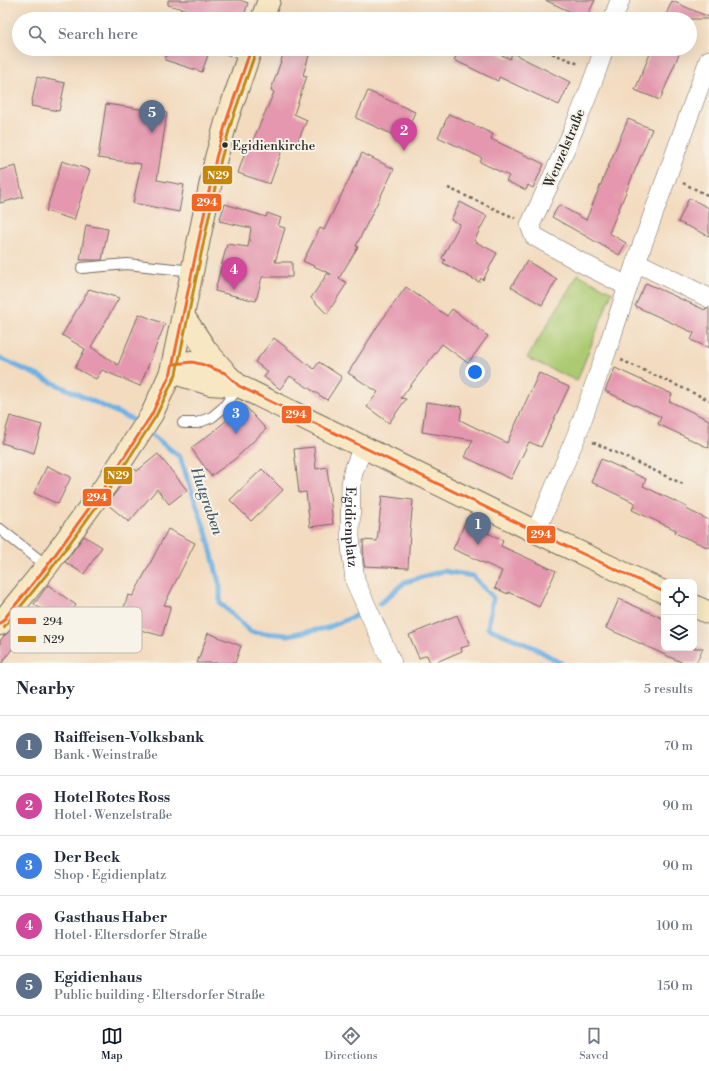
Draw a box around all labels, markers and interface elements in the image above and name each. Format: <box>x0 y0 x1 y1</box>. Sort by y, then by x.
search box <box>12 12 697 56</box>
icon: search <box>26 23 48 45</box>
text: Search here <box>58 25 138 44</box>
pin: 5 <box>139 100 165 133</box>
street label: Wenzelstraße <box>540 106 590 192</box>
pin: 2 <box>391 118 417 151</box>
place label: Egidienkirche <box>232 138 316 154</box>
marker: Egidienkirche <box>220 140 230 150</box>
line badge: N29 <box>202 165 233 185</box>
text: N29 <box>207 169 229 183</box>
line badge: 294 <box>191 193 222 212</box>
text: 294 <box>196 196 218 210</box>
pin: 4 <box>221 257 247 290</box>
your location <box>465 362 485 382</box>
pin: 3 <box>223 401 249 434</box>
line badge: 294 <box>281 405 312 424</box>
text: 294 <box>285 408 307 422</box>
water label: Hutgraben <box>186 464 227 538</box>
line badge: N29 <box>103 466 133 485</box>
text: N29 <box>107 469 129 483</box>
street label: Egidienplatz <box>340 486 361 568</box>
line badge: 294 <box>82 488 112 507</box>
text: 294 <box>86 491 108 505</box>
pin: 1 <box>465 512 491 545</box>
line badge: 294 <box>526 525 556 544</box>
text: 294 <box>530 528 552 542</box>
map controls <box>661 579 697 651</box>
button: locate <box>661 579 697 615</box>
legend <box>10 607 142 653</box>
text: 294 <box>43 615 63 629</box>
button: layers <box>661 615 697 651</box>
text: N29 <box>43 633 64 647</box>
text: Nearby <box>16 678 75 700</box>
text: 5 results <box>644 681 693 697</box>
text: Raiffeisen-Volksbank <box>54 728 204 747</box>
text: 1 <box>26 738 32 754</box>
text: 70 m <box>664 738 693 754</box>
text: Bank · Weinstraße <box>54 747 158 763</box>
text: Hotel Rotes Ross <box>54 788 170 807</box>
text: 2 <box>25 798 33 814</box>
text: 90 m <box>662 798 693 814</box>
text: Hotel · Wenzelstraße <box>54 807 172 823</box>
text: Der Beck <box>54 848 120 867</box>
text: 3 <box>25 858 33 874</box>
text: 90 m <box>662 858 693 874</box>
text: Shop · Egidienplatz <box>54 867 166 883</box>
text: Gasthaus Haber <box>54 908 167 927</box>
text: 4 <box>25 918 33 934</box>
text: 100 m <box>657 918 693 934</box>
text: Hotel · Eltersdorfer Straße <box>54 927 207 943</box>
text: Egidienhaus <box>54 968 142 987</box>
text: 5 <box>25 978 33 994</box>
text: 150 m <box>658 978 693 994</box>
text: Public building · Eltersdorfer Straße <box>54 987 265 1003</box>
tab: Map <box>101 1025 123 1063</box>
tab: Directions <box>325 1025 378 1063</box>
tab: Saved <box>579 1025 608 1063</box>

